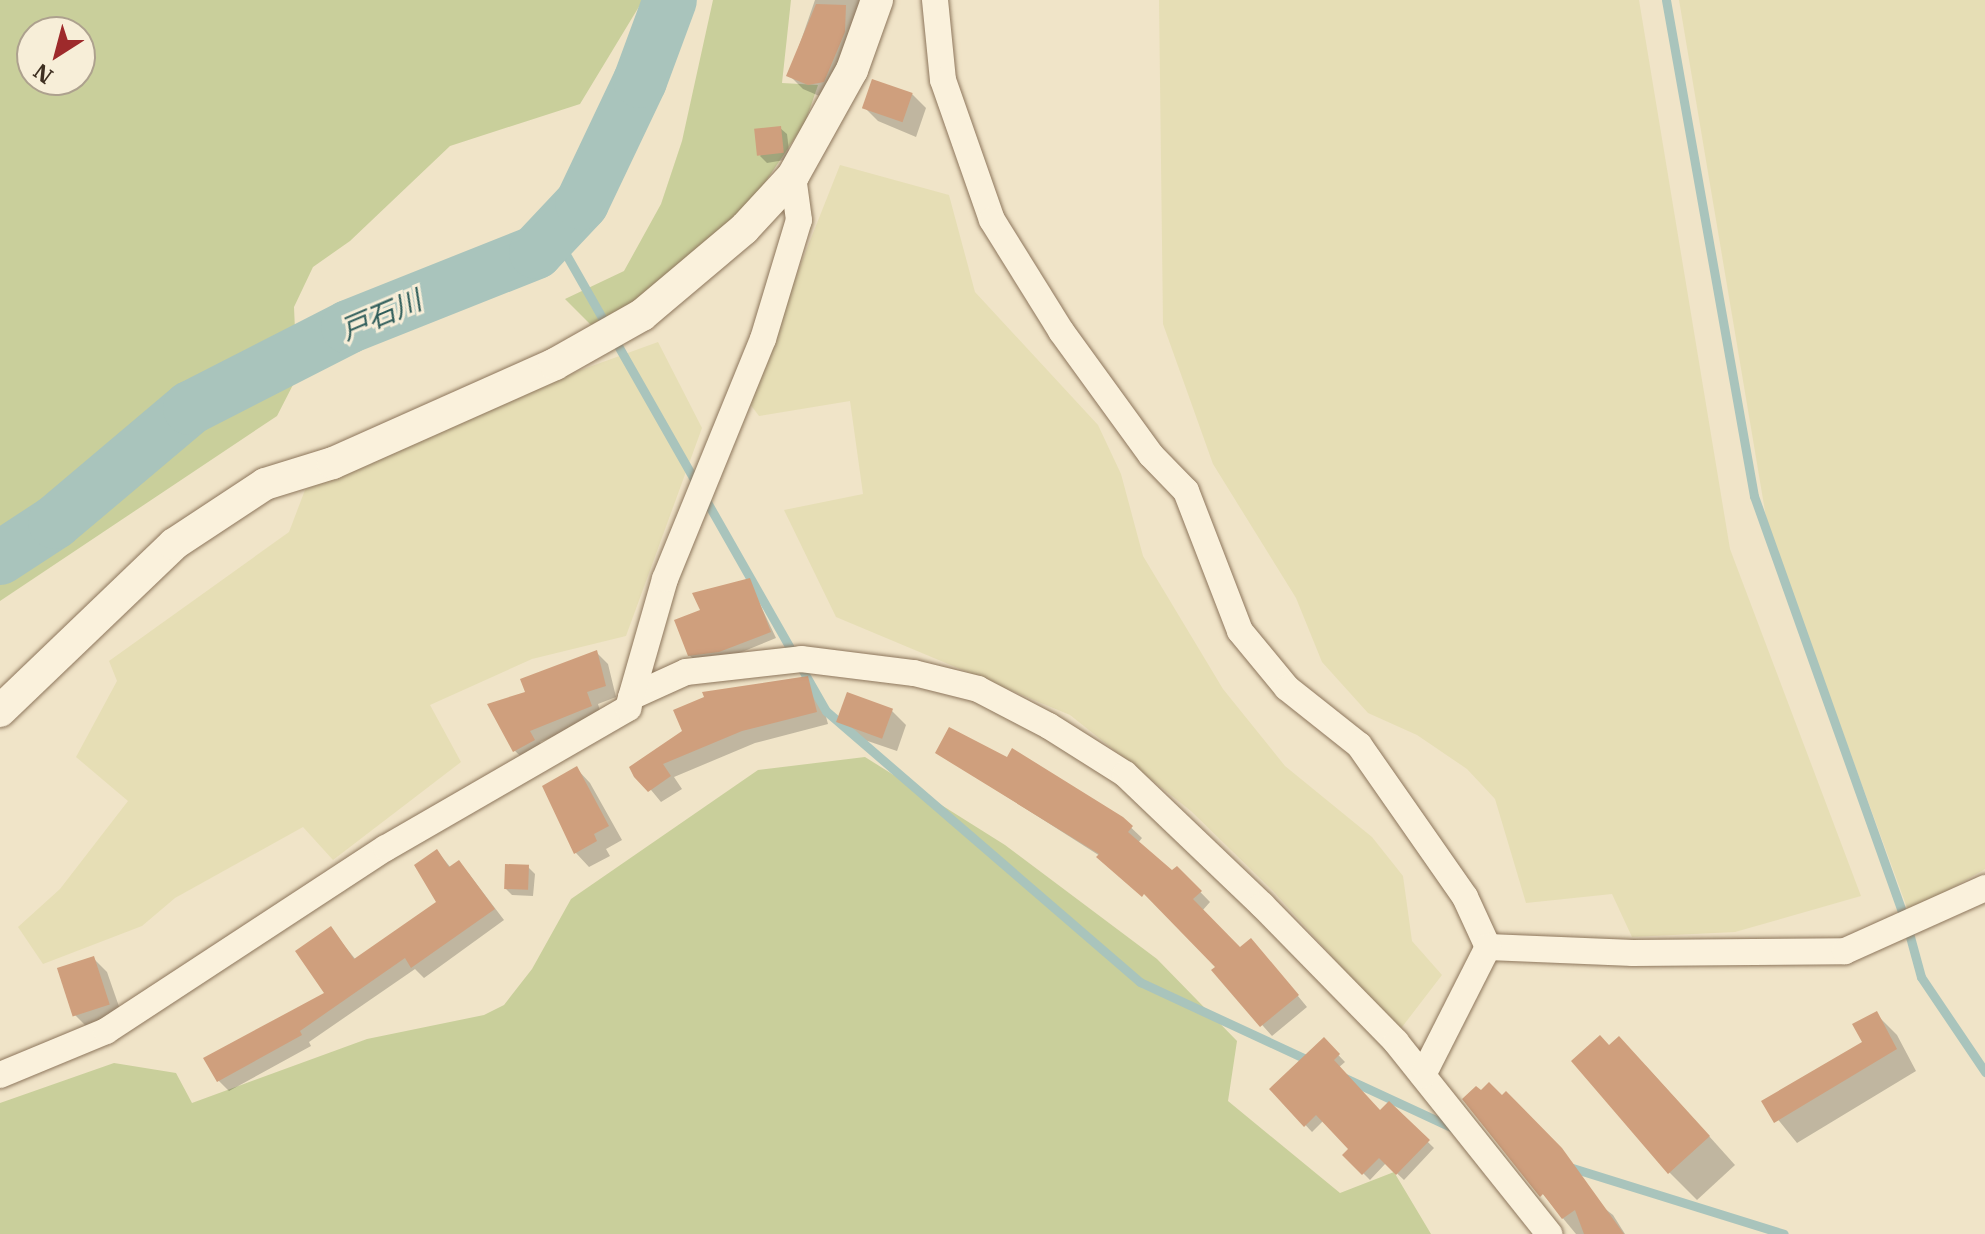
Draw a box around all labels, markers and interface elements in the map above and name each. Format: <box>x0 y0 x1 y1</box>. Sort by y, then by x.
north arrow <box>16 16 96 96</box>
text: N <box>27 57 58 91</box>
water label: 戸石川 <box>336 283 426 347</box>

